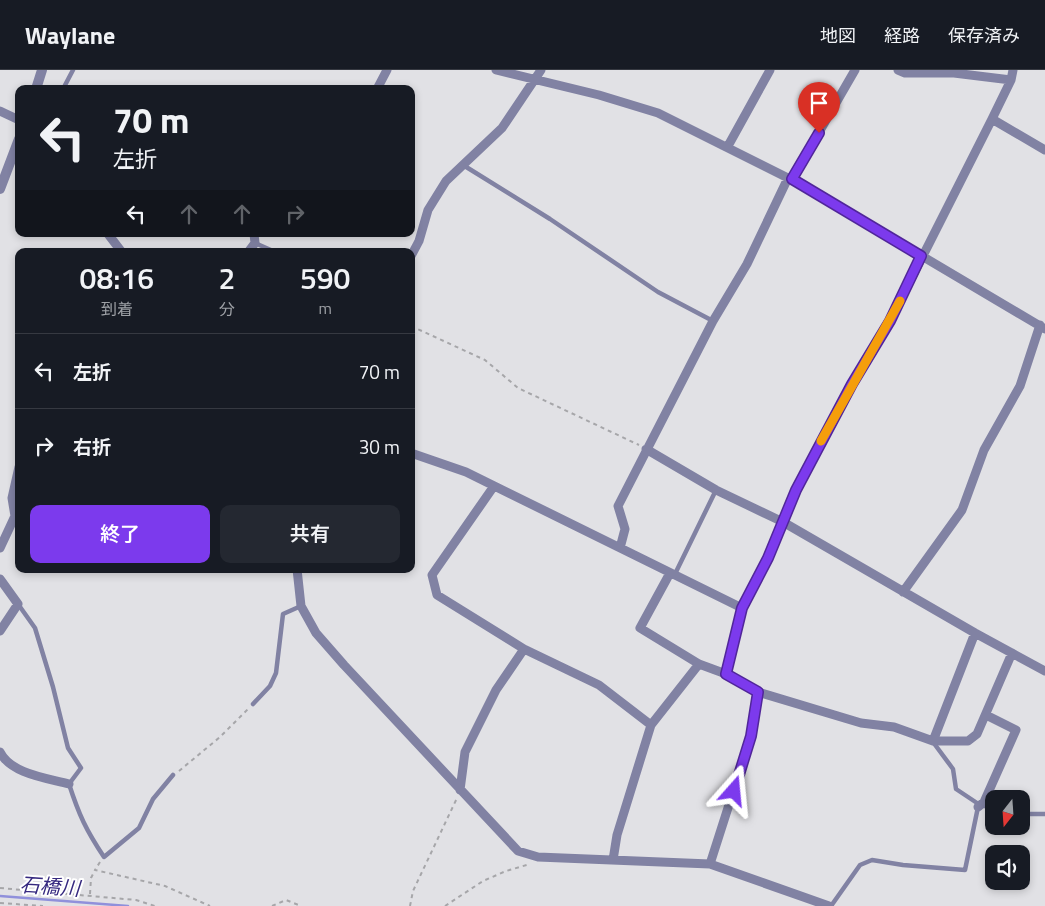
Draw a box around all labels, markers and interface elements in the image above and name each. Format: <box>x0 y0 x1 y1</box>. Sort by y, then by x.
text: Waylane <box>25 17 115 53</box>
text: 地図 <box>820 22 856 49</box>
text: 経路 <box>884 22 920 49</box>
text: 保存済み <box>948 22 1020 49</box>
pin <box>798 82 840 133</box>
icon: arrive <box>805 89 833 117</box>
text: 70 m <box>113 93 189 147</box>
icon: left <box>30 105 95 170</box>
text: 左折 <box>113 142 157 176</box>
icon: left <box>122 200 150 228</box>
icon: ahead <box>175 200 203 228</box>
icon: ahead <box>228 200 256 228</box>
icon: right <box>281 200 309 228</box>
text: 08:16 <box>80 255 154 301</box>
text: 2 <box>219 255 235 301</box>
text: 590 <box>300 255 350 301</box>
text: m <box>318 296 332 320</box>
text: 到着 <box>101 297 133 321</box>
text: 分 <box>219 297 235 321</box>
icon: left <box>30 357 58 385</box>
text: 左折 <box>73 357 111 386</box>
text: 70 m <box>359 357 400 386</box>
icon: right <box>30 432 58 460</box>
text: 右折 <box>73 432 111 461</box>
text: 30 m <box>359 432 400 461</box>
button: 終了 <box>30 505 210 563</box>
button: 共有 <box>220 505 400 563</box>
position arrow <box>707 764 759 816</box>
north arrow <box>985 790 1030 835</box>
map controls <box>985 790 1030 890</box>
button: sound <box>985 845 1030 890</box>
water label: 石橋川 <box>19 868 83 904</box>

